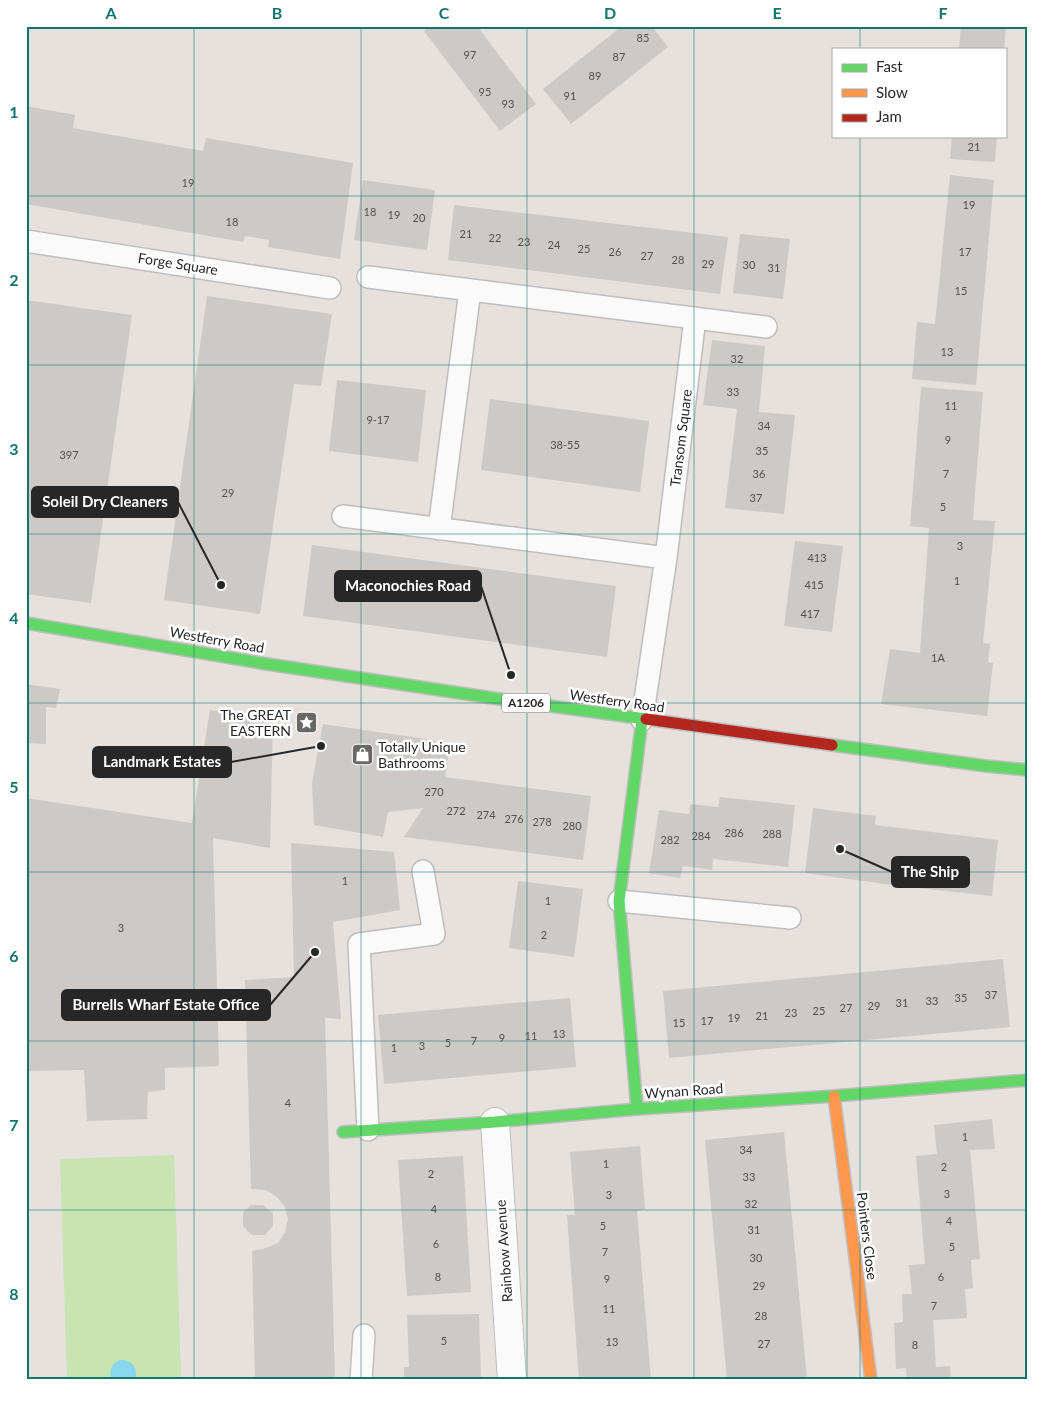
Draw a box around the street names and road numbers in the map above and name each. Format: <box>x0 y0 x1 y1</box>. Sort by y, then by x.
street label: Forge Square <box>137 249 219 278</box>
street label: Transom Square <box>666 388 695 488</box>
street label: Westferry Road <box>169 623 266 656</box>
street label: Westferry Road <box>569 685 666 716</box>
road number: A1206 <box>502 694 550 712</box>
street label: Wynan Road <box>644 1079 724 1102</box>
street label: Pointers Close <box>854 1191 881 1281</box>
street label: Rainbow Avenue <box>491 1199 516 1303</box>

